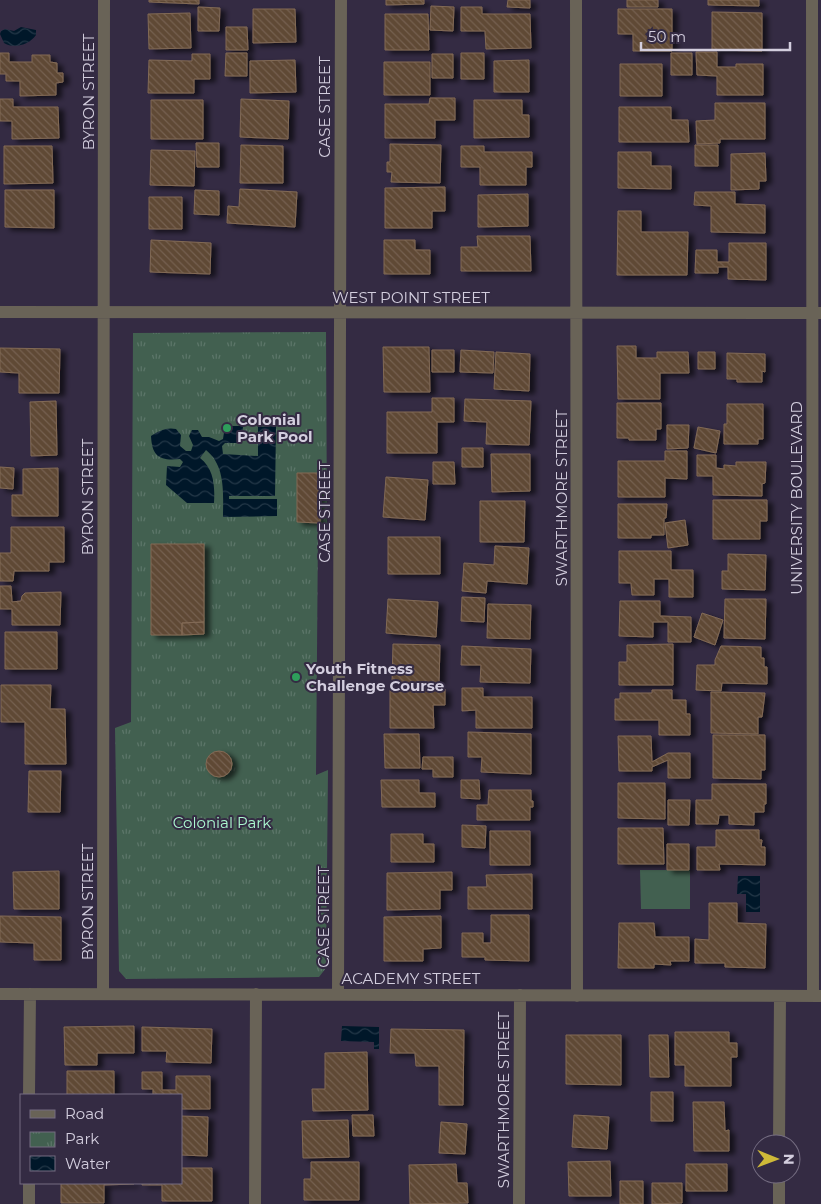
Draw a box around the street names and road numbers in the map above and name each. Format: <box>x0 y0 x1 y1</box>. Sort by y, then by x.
street label: BYRON STREET <box>79 33 98 150</box>
street label: CASE STREET <box>315 56 334 158</box>
street label: WEST POINT STREET <box>332 288 490 307</box>
street label: UNIVERSITY BOULEVARD <box>787 401 806 595</box>
street label: SWARTHMORE STREET <box>552 409 571 586</box>
street label: BYRON STREET <box>78 438 97 555</box>
street label: CASE STREET <box>315 461 334 563</box>
street label: BYRON STREET <box>78 843 97 960</box>
street label: CASE STREET <box>314 866 333 968</box>
street label: ACADEMY STREET <box>342 969 481 988</box>
street label: SWARTHMORE STREET <box>494 1011 513 1188</box>

